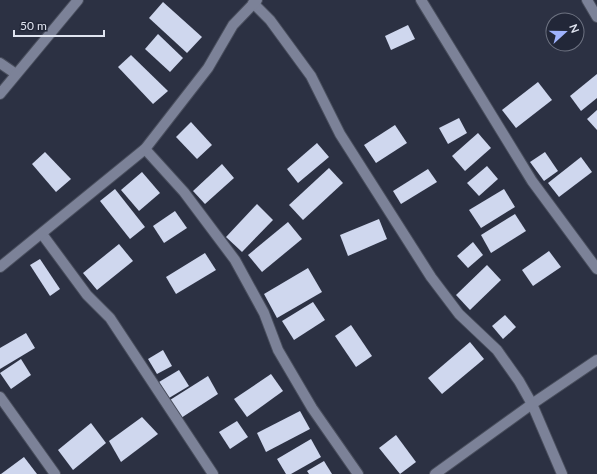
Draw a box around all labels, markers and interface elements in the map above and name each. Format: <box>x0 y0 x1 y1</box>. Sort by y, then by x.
scale bar <box>14 12 104 38</box>
north arrow <box>545 12 585 52</box>
text: 50 m <box>20 18 47 33</box>
text: N <box>567 22 582 35</box>

